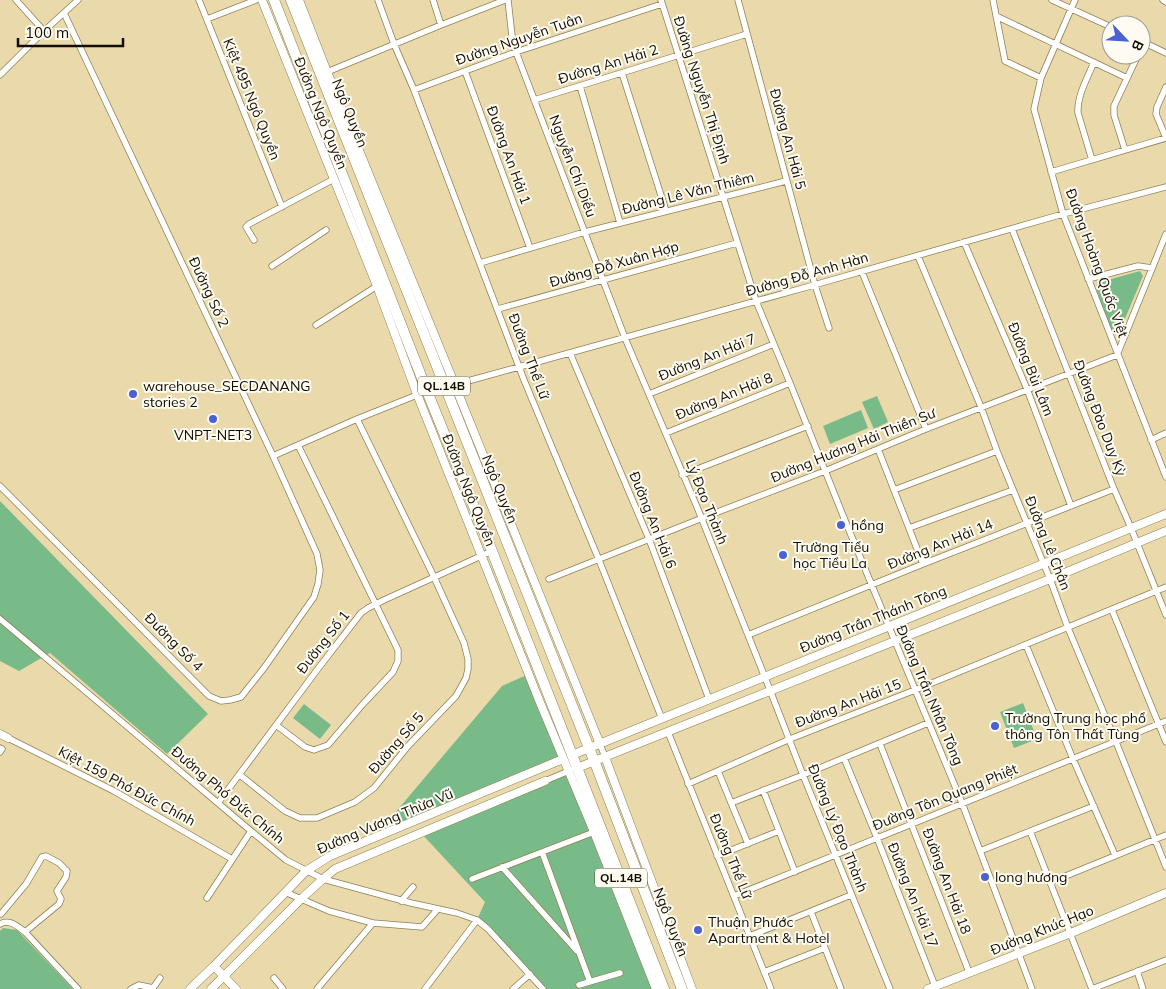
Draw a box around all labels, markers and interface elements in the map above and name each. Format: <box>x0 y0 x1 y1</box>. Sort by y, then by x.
street label: Đường Nguyễn Tuân <box>453 9 585 69</box>
street label: Đường Nguyễn Thị Định <box>670 14 734 166</box>
scale bar <box>18 15 122 47</box>
north arrow <box>1101 15 1151 65</box>
text: 100 m <box>25 23 69 42</box>
street label: Kiệt 495 Ngô Quyền <box>219 35 285 163</box>
text: B <box>1127 37 1148 54</box>
street label: Đường An Hải 2 <box>556 40 660 88</box>
street label: Đường Ngô Quyền <box>291 54 351 172</box>
street label: Ngô Quyền <box>329 76 371 150</box>
street label: Đường An Hải 5 <box>766 87 810 191</box>
street label: Đường An Hải 1 <box>483 103 535 207</box>
street label: Nguyễn Chí Diểu <box>545 112 601 220</box>
street label: Đường Lê Văn Thiêm <box>620 168 756 218</box>
street label: Đường Hoàng Quốc Việt <box>1062 186 1132 340</box>
street label: Đường Đỗ Xuân Hợp <box>547 237 681 291</box>
street label: Đường Đỗ Anh Hàn <box>744 248 870 300</box>
street label: Đường Số 2 <box>185 254 233 330</box>
street label: Đường Thế Lữ <box>504 311 554 402</box>
street label: Đường Bùi Lâm <box>1004 319 1058 419</box>
street label: Đường An Hải 7 <box>656 329 758 385</box>
street label: Đường Đào Duy Kỳ <box>1070 357 1131 479</box>
street label: Đường An Hải 8 <box>673 368 775 424</box>
road number: QL.14B <box>418 376 470 396</box>
place label: warehouse_SECDANANG stories 2 <box>143 377 311 411</box>
marker: warehouse_SECDANANG stories 2 <box>127 388 139 400</box>
street label: Đường Hương Hải Thiền Sư <box>768 403 939 486</box>
marker: VNPT-NET3 <box>207 413 219 425</box>
place label: VNPT-NET3 <box>174 426 252 444</box>
street label: Đường Ngô Quyền <box>438 431 500 549</box>
street label: Ngô Quyền <box>478 452 522 526</box>
street label: Lý Đạo Thành <box>682 457 732 547</box>
street label: Đường An Hải 6 <box>625 469 681 571</box>
street label: Đường Lê Chân <box>1021 493 1075 593</box>
street label: Đường An Hải 14 <box>885 514 996 573</box>
place label: hồng <box>851 516 884 534</box>
marker: hồng <box>835 519 847 531</box>
place label: Trường Tiểu học Tiểu La <box>793 538 869 572</box>
marker: Trường Tiểu học Tiểu La <box>777 549 789 561</box>
street label: Đường Trần Thánh Tông <box>797 581 949 657</box>
street label: Đường Số 1 <box>293 607 353 677</box>
street label: Đường Số 4 <box>141 609 208 676</box>
street label: Đường Trần Nhân Tông <box>892 622 968 768</box>
street label: Đường An Hải 15 <box>793 675 903 731</box>
street label: Đường Số 5 <box>364 709 428 777</box>
place label: Trường Trung học phổ thông Tôn Thất Tùng <box>1005 709 1146 743</box>
marker: Trường Trung học phổ thông Tôn Thất Tùng <box>989 720 1001 732</box>
street label: Kiệt 159 Phó Đức Chính <box>55 742 199 830</box>
street label: Đường Phó Đức Chính <box>168 742 288 848</box>
street label: Đường Tôn Quang Phiệt <box>870 760 1020 834</box>
street label: Đường Lý Đạo Thành <box>804 761 872 895</box>
street label: Đường Vương Thừa Vũ <box>314 784 456 858</box>
street label: Đường Thế Lữ <box>706 811 757 902</box>
street label: Đường An Hải 18 <box>919 826 975 936</box>
street label: Đường An Hải 17 <box>884 840 942 950</box>
road number: QL.14B <box>595 868 647 888</box>
place label: long hương <box>995 868 1068 886</box>
marker: long hương <box>979 871 991 883</box>
street label: Ngô Quyền <box>650 885 692 959</box>
street label: Đường Khúc Hạo <box>988 901 1096 959</box>
place label: Thuận Phước Apartment & Hotel <box>708 913 830 947</box>
marker: Thuận Phước Apartment & Hotel <box>692 924 704 936</box>

